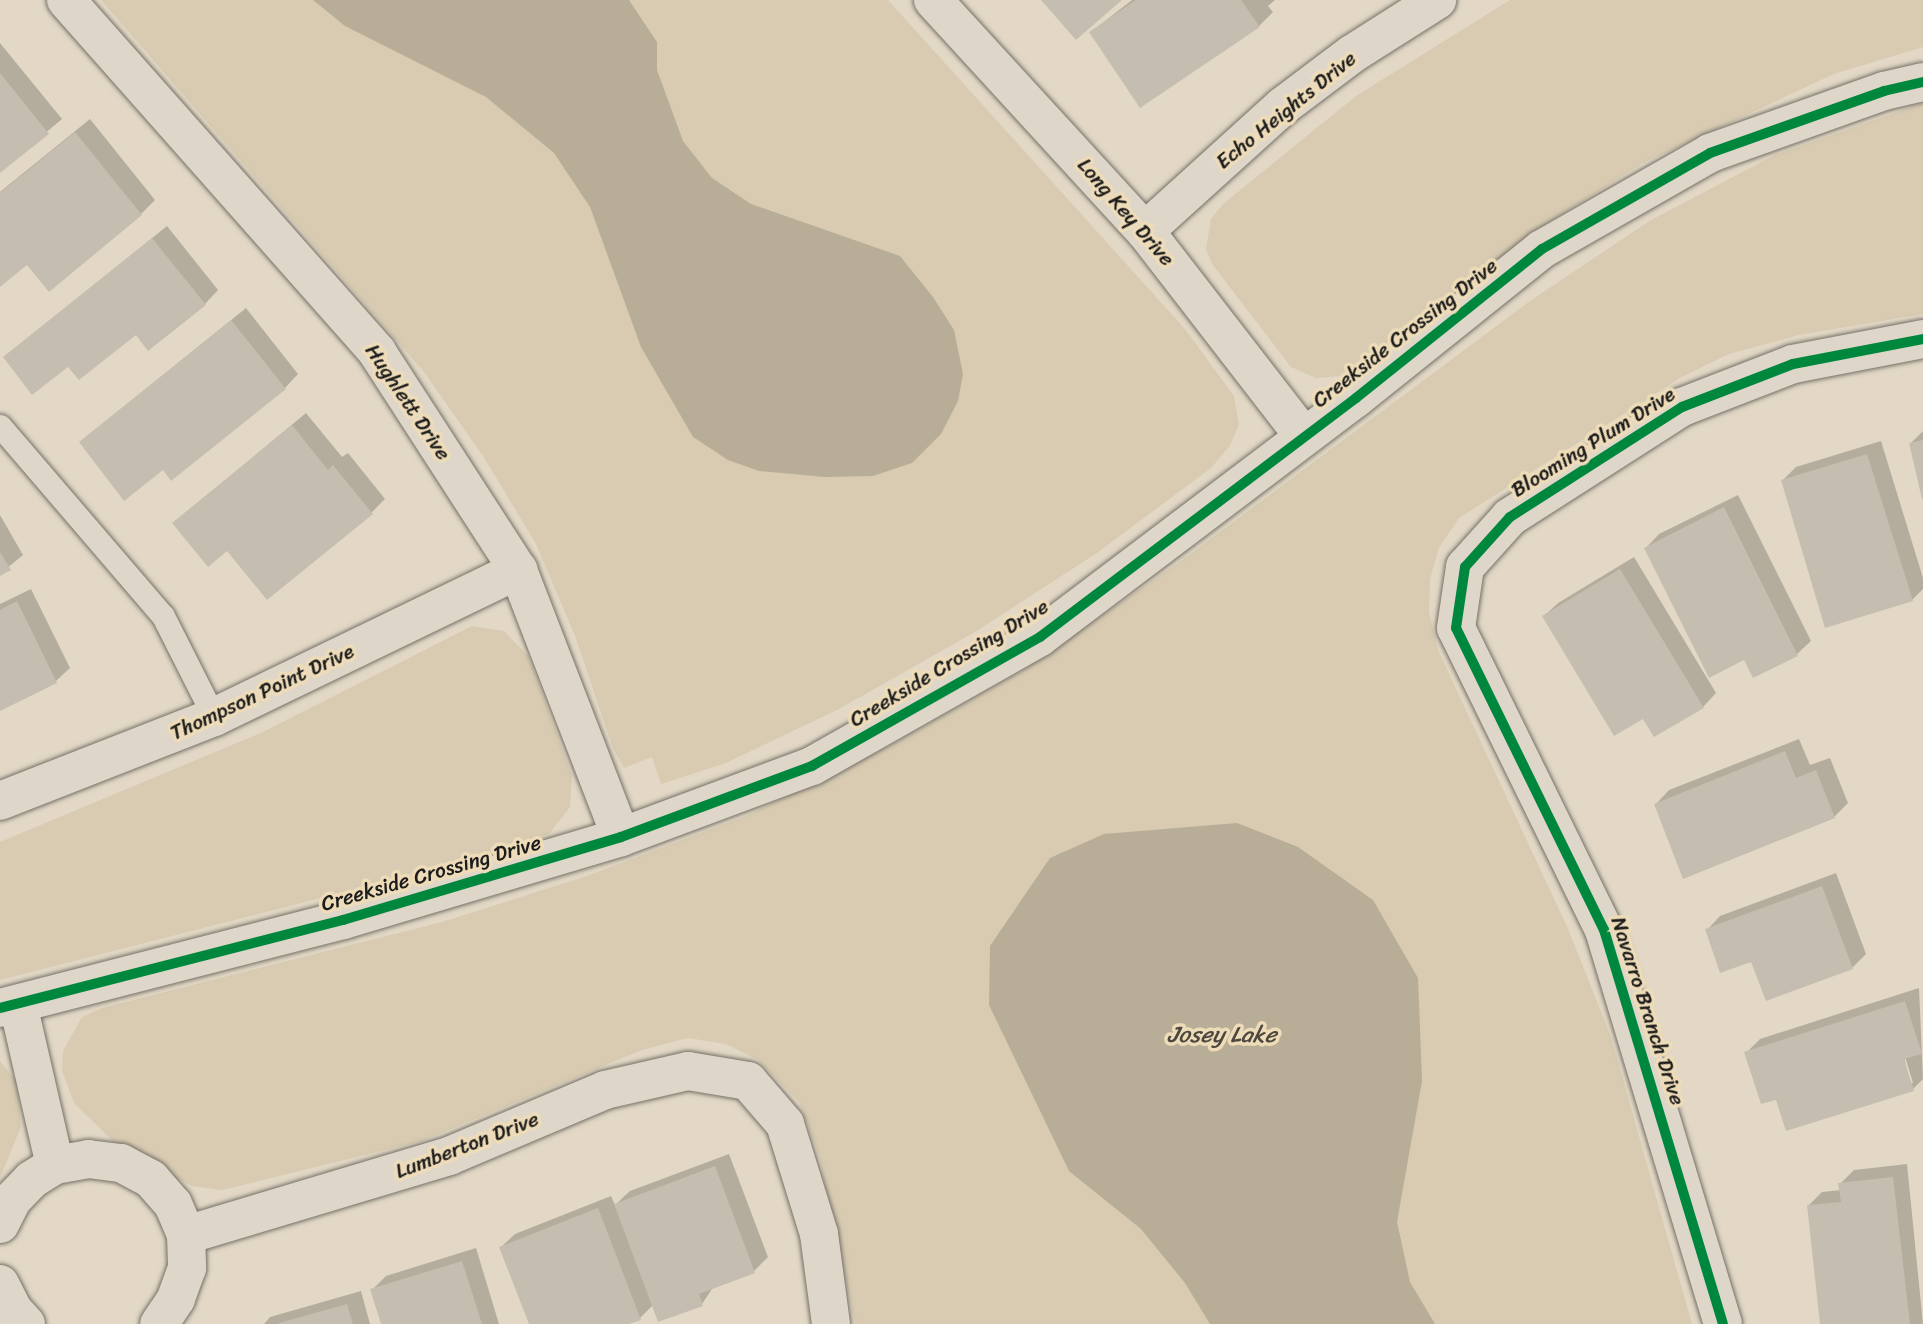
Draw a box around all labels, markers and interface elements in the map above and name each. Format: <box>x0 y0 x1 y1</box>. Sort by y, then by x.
street label: Echo Heights Drive <box>1211 46 1361 174</box>
street label: Long Key Drive <box>1072 153 1180 271</box>
street label: Creekside Crossing Drive <box>1308 253 1502 413</box>
street label: Hughlett Drive <box>360 339 456 465</box>
street label: Blooming Plum Drive <box>1506 381 1680 503</box>
street label: Creekside Crossing Drive <box>845 594 1053 732</box>
street label: Thompson Point Drive <box>166 638 358 746</box>
street label: Creekside Crossing Drive <box>318 830 544 916</box>
street label: Navarro Branch Drive <box>1606 914 1690 1108</box>
water label: Josey Lake <box>1168 1021 1276 1049</box>
street label: Lumberton Drive <box>392 1106 542 1184</box>

